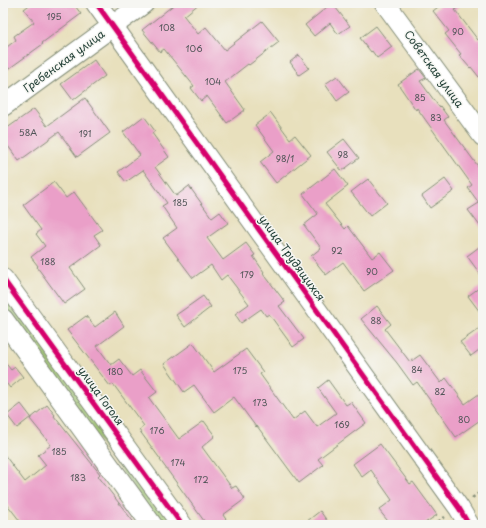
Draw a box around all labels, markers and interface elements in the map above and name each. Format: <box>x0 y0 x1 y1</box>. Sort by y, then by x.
house number: 195 <box>46 9 62 23</box>
house number: 108 <box>159 20 175 34</box>
house number: 90 <box>452 24 464 38</box>
street label: Гребенская улица <box>19 25 108 96</box>
street label: Советская улица <box>400 26 468 111</box>
house number: 106 <box>186 41 202 55</box>
house number: 104 <box>205 74 221 88</box>
house number: 85 <box>414 90 426 104</box>
house number: 83 <box>430 110 442 124</box>
house number: 58А <box>19 125 37 139</box>
house number: 191 <box>79 126 91 140</box>
house number: 98 <box>338 147 348 161</box>
house number: 98/1 <box>276 151 294 165</box>
house number: 185 <box>172 195 188 209</box>
street label: улица Трудящихся <box>255 211 330 304</box>
house number: 92 <box>331 243 343 257</box>
house number: 188 <box>40 254 56 268</box>
house number: 90 <box>366 264 378 278</box>
house number: 179 <box>240 267 254 281</box>
house number: 88 <box>370 313 382 327</box>
house number: 84 <box>411 362 423 376</box>
street label: улица Гоголя <box>74 363 129 429</box>
house number: 175 <box>233 363 248 377</box>
house number: 180 <box>107 364 124 378</box>
house number: 82 <box>434 384 446 398</box>
house number: 173 <box>253 395 268 409</box>
house number: 80 <box>458 412 471 426</box>
house number: 169 <box>334 417 350 431</box>
house number: 176 <box>149 423 165 437</box>
house number: 185 <box>51 444 67 458</box>
house number: 174 <box>171 455 185 469</box>
house number: 183 <box>70 470 86 484</box>
house number: 172 <box>193 472 209 486</box>

